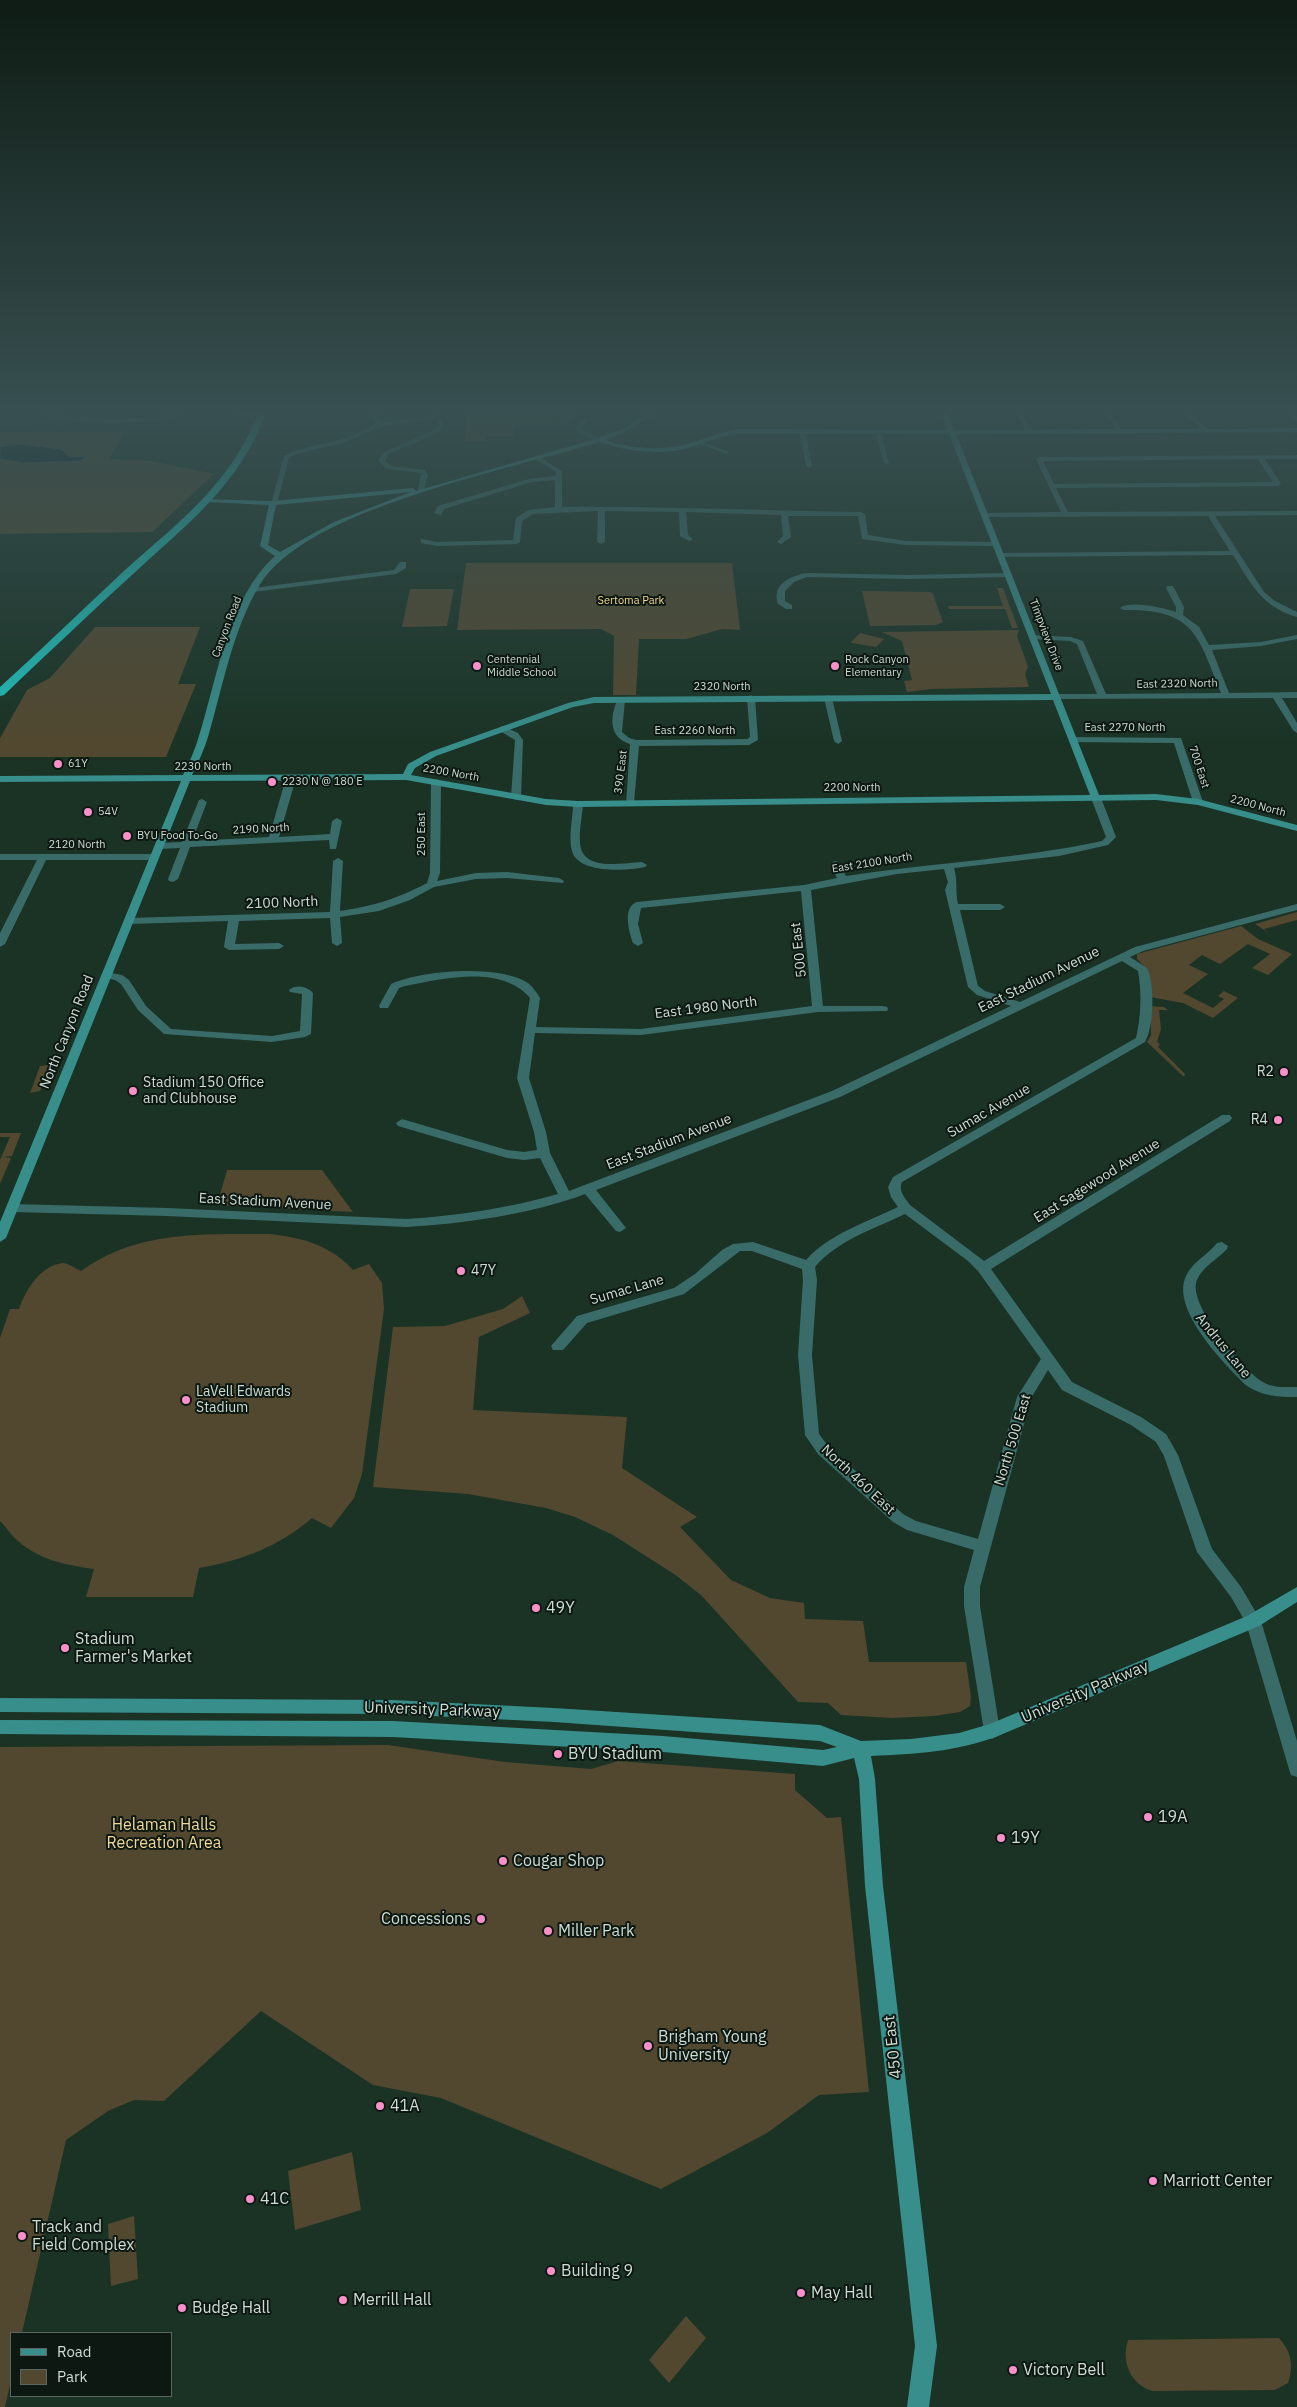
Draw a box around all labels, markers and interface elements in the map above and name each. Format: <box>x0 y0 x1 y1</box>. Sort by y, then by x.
street label: Canyon Road <box>209 594 245 660</box>
park label: Sertoma Park <box>598 594 664 608</box>
street label: Timpview Drive <box>1026 597 1066 673</box>
place label: Centennial Middle School <box>487 653 557 679</box>
place label: Rock Canyon Elementary <box>845 653 909 679</box>
marker: Centennial Middle School <box>471 660 483 672</box>
marker: Rock Canyon Elementary <box>829 660 841 672</box>
street label: East 2320 North <box>1136 677 1218 691</box>
street label: 2320 North <box>693 680 751 694</box>
street label: East 2270 North <box>1084 721 1166 735</box>
street label: East 2260 North <box>654 724 736 738</box>
street label: 700 East <box>1186 744 1212 790</box>
street label: 390 East <box>612 749 630 795</box>
place label: 61Y <box>68 757 88 771</box>
marker: 61Y <box>52 758 64 770</box>
street label: 2230 North <box>174 760 232 774</box>
street label: 2200 North <box>422 762 480 784</box>
place label: 2230 N @ 180 E <box>282 775 363 789</box>
marker: 2230 N @ 180 E <box>266 776 278 788</box>
street label: 2200 North <box>823 781 881 795</box>
street label: 2200 North <box>1229 792 1287 820</box>
place label: 54V <box>98 805 118 819</box>
marker: 54V <box>82 806 94 818</box>
street label: 250 East <box>415 812 429 856</box>
street label: 2190 North <box>232 821 290 837</box>
place label: BYU Food To-Go <box>137 829 218 843</box>
marker: BYU Food To-Go <box>121 830 133 842</box>
street label: 2120 North <box>48 838 106 852</box>
street label: East 2100 North <box>831 850 913 876</box>
street label: 2100 North <box>245 893 319 913</box>
street label: 500 East <box>788 921 810 979</box>
street label: East Stadium Avenue <box>976 943 1102 1017</box>
street label: North Canyon Road <box>36 973 98 1091</box>
street label: East 1980 North <box>654 993 758 1023</box>
place label: R2 <box>1257 1064 1274 1080</box>
marker: R2 <box>1278 1066 1290 1078</box>
place label: Stadium 150 Office and Clubhouse <box>143 1075 264 1108</box>
street label: Sumac Avenue <box>945 1081 1033 1141</box>
marker: Stadium 150 Office and Clubhouse <box>127 1085 139 1097</box>
street label: East Stadium Avenue <box>604 1110 734 1174</box>
place label: R4 <box>1251 1112 1268 1128</box>
marker: R4 <box>1272 1114 1284 1126</box>
street label: East Sagewood Avenue <box>1031 1135 1163 1227</box>
street label: East Stadium Avenue <box>198 1190 332 1214</box>
place label: 47Y <box>471 1263 496 1279</box>
marker: 47Y <box>455 1265 467 1277</box>
street label: Sumac Lane <box>588 1271 666 1309</box>
street label: Andrus Lane <box>1192 1310 1254 1382</box>
place label: LaVell Edwards Stadium <box>196 1384 291 1416</box>
street label: North 500 East <box>991 1392 1035 1488</box>
marker: LaVell Edwards Stadium <box>180 1394 192 1406</box>
street label: North 460 East <box>818 1442 898 1518</box>
place label: 49Y <box>546 1598 575 1618</box>
marker: 49Y <box>530 1602 542 1614</box>
place label: Stadium Farmer's Market <box>75 1629 192 1667</box>
marker: Stadium Farmer's Market <box>59 1642 71 1654</box>
street label: University Parkway <box>1018 1656 1152 1728</box>
street label: University Parkway <box>363 1698 501 1722</box>
place label: BYU Stadium <box>568 1744 662 1764</box>
marker: BYU Stadium <box>552 1748 564 1760</box>
place label: 19A <box>1158 1807 1187 1827</box>
marker: 19A <box>1142 1811 1154 1823</box>
park label: Helaman Halls Recreation Area <box>107 1815 221 1853</box>
place label: 19Y <box>1011 1828 1040 1848</box>
marker: 19Y <box>995 1832 1007 1844</box>
place label: Cougar Shop <box>513 1851 604 1871</box>
marker: Cougar Shop <box>497 1855 509 1867</box>
place label: Concessions <box>381 1909 471 1929</box>
marker: Concessions <box>475 1913 487 1925</box>
place label: Miller Park <box>558 1921 634 1941</box>
marker: Miller Park <box>542 1925 554 1937</box>
street label: 450 East <box>880 2014 906 2080</box>
place label: Brigham Young University <box>658 2027 766 2065</box>
marker: Brigham Young University <box>642 2040 654 2052</box>
place label: 41A <box>390 2096 419 2116</box>
marker: 41A <box>374 2100 386 2112</box>
place label: Marriott Center <box>1163 2171 1272 2191</box>
marker: Marriott Center <box>1147 2175 1159 2187</box>
place label: 41C <box>260 2189 289 2209</box>
marker: 41C <box>244 2193 256 2205</box>
place label: Track and Field Complex <box>32 2217 134 2255</box>
marker: Track and Field Complex <box>16 2230 28 2242</box>
place label: Building 9 <box>561 2261 633 2281</box>
marker: Building 9 <box>545 2265 557 2277</box>
place label: May Hall <box>811 2283 873 2303</box>
marker: May Hall <box>795 2287 807 2299</box>
place label: Merrill Hall <box>353 2290 431 2310</box>
marker: Merrill Hall <box>337 2294 349 2306</box>
place label: Budge Hall <box>192 2298 270 2318</box>
marker: Budge Hall <box>176 2302 188 2314</box>
legend <box>10 2332 172 2397</box>
text: Road <box>57 2342 92 2361</box>
place label: Victory Bell <box>1023 2360 1105 2380</box>
marker: Victory Bell <box>1007 2364 1019 2376</box>
text: Park <box>57 2367 87 2386</box>

